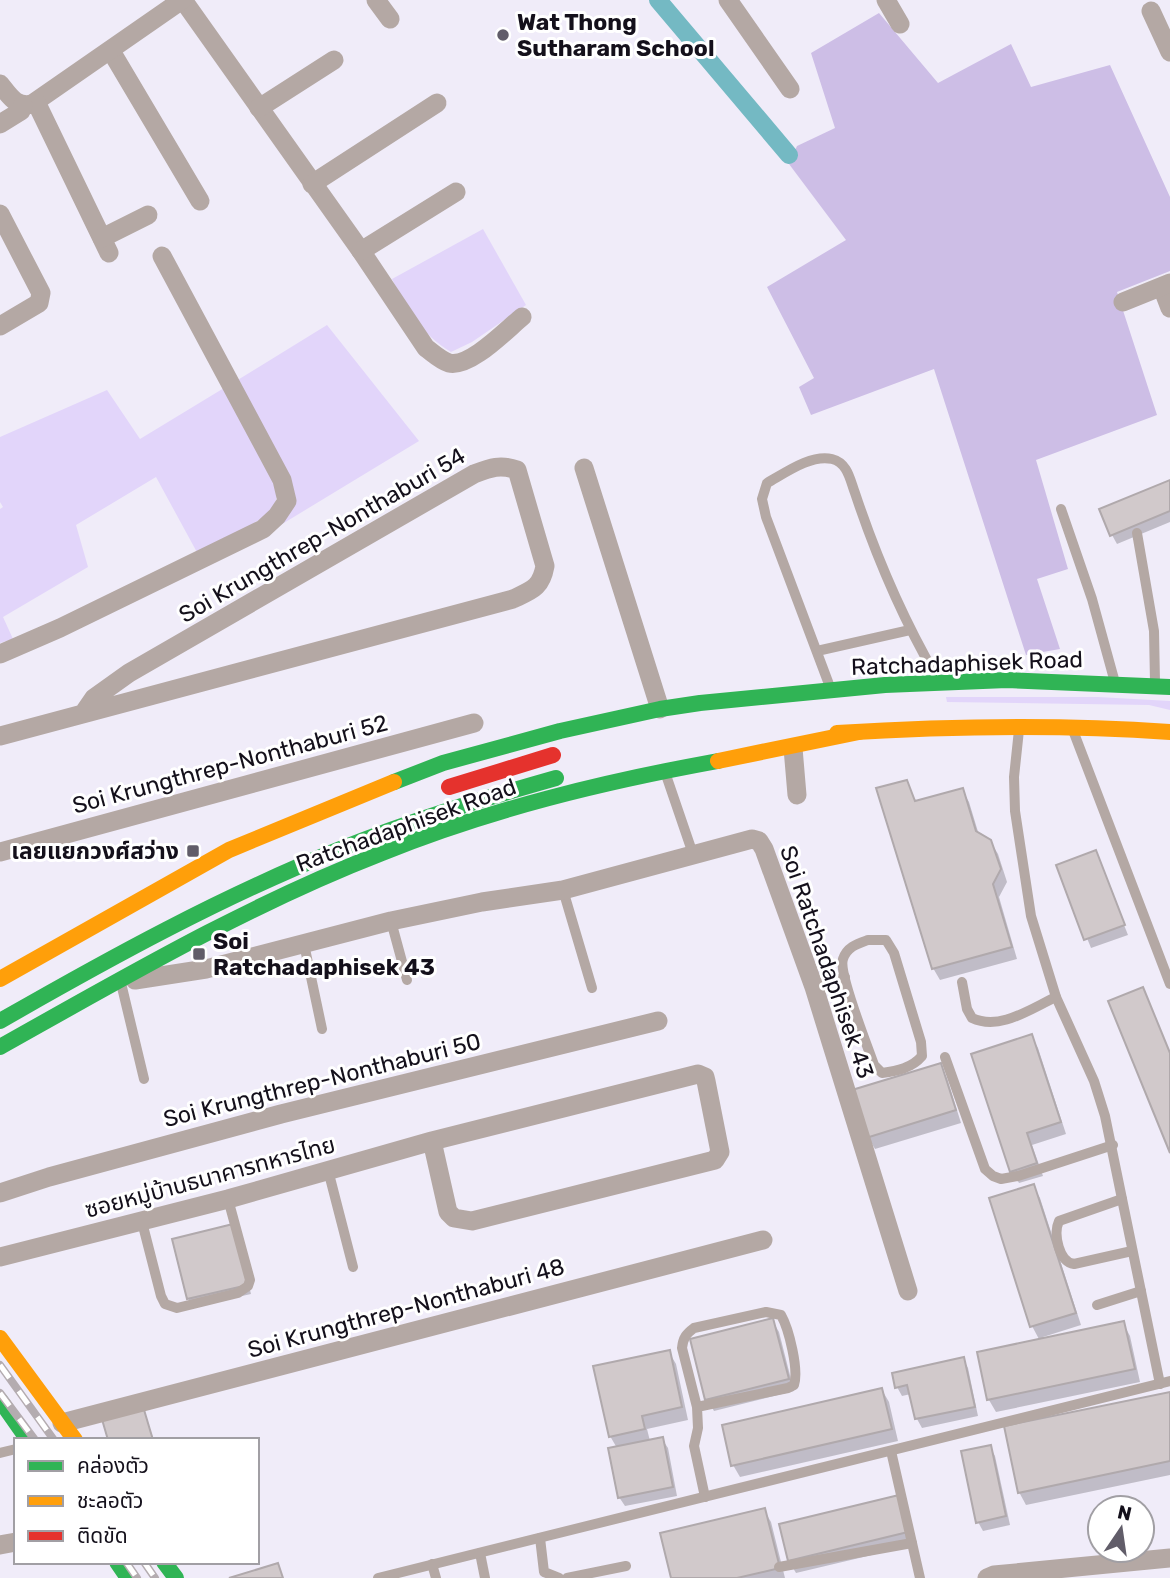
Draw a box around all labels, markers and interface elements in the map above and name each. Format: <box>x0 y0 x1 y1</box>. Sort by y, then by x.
place label: Wat Thong Sutharam School <box>517 8 715 62</box>
marker: Wat Thong Sutharam School <box>495 27 511 43</box>
street label: Soi Krungthrep-Nonthaburi 54 <box>174 441 470 629</box>
street label: Ratchadaphisek Road <box>851 645 1083 681</box>
street label: Soi Krungthrep-Nonthaburi 52 <box>69 708 391 820</box>
street label: Ratchadaphisek Road <box>292 772 520 878</box>
place label: เลยแยกวงศ์สว่าง <box>11 837 179 865</box>
street label: Soi Ratchadaphisek 43 <box>774 842 880 1082</box>
marker: เลยแยกวงศ์สว่าง <box>185 843 201 859</box>
place label: Soi Ratchadaphisek 43 <box>213 927 435 981</box>
marker: Soi Ratchadaphisek 43 <box>191 946 207 962</box>
street label: Soi Krungthrep-Nonthaburi 50 <box>160 1027 484 1133</box>
street label: ซอยหมู่บ้านธนาคารทหารไทย <box>82 1130 338 1225</box>
street label: Soi Krungthrep-Nonthaburi 48 <box>244 1252 568 1364</box>
legend <box>14 1438 259 1564</box>
text: คล่องตัว <box>77 1453 149 1478</box>
text: ชะลอตัว <box>77 1488 143 1513</box>
north arrow <box>1086 1494 1156 1564</box>
text: N <box>1115 1500 1134 1526</box>
text: ติดขัด <box>77 1523 128 1548</box>

